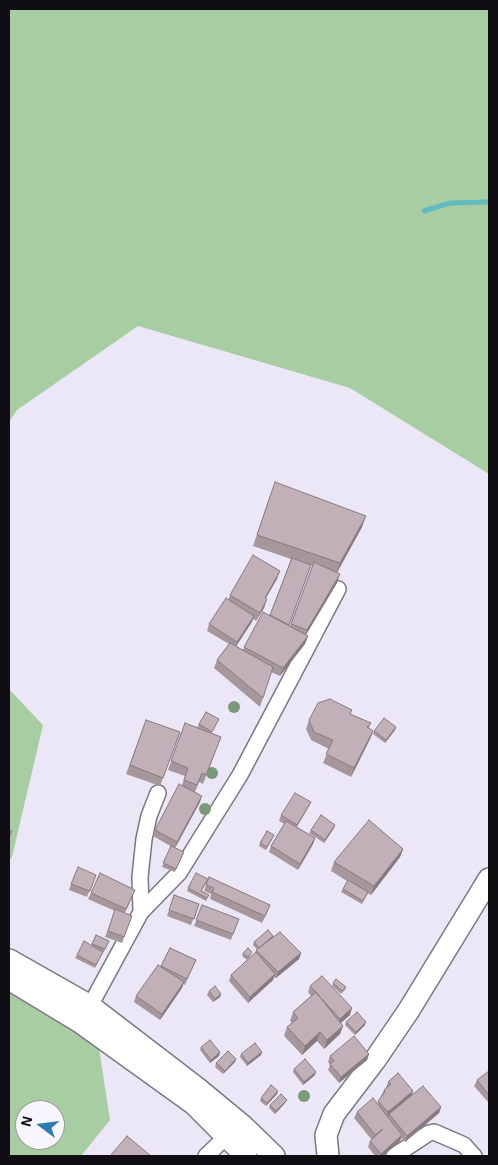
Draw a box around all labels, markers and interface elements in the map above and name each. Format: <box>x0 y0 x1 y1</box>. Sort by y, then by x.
north arrow <box>15 1100 65 1150</box>
text: N <box>16 1114 36 1128</box>

